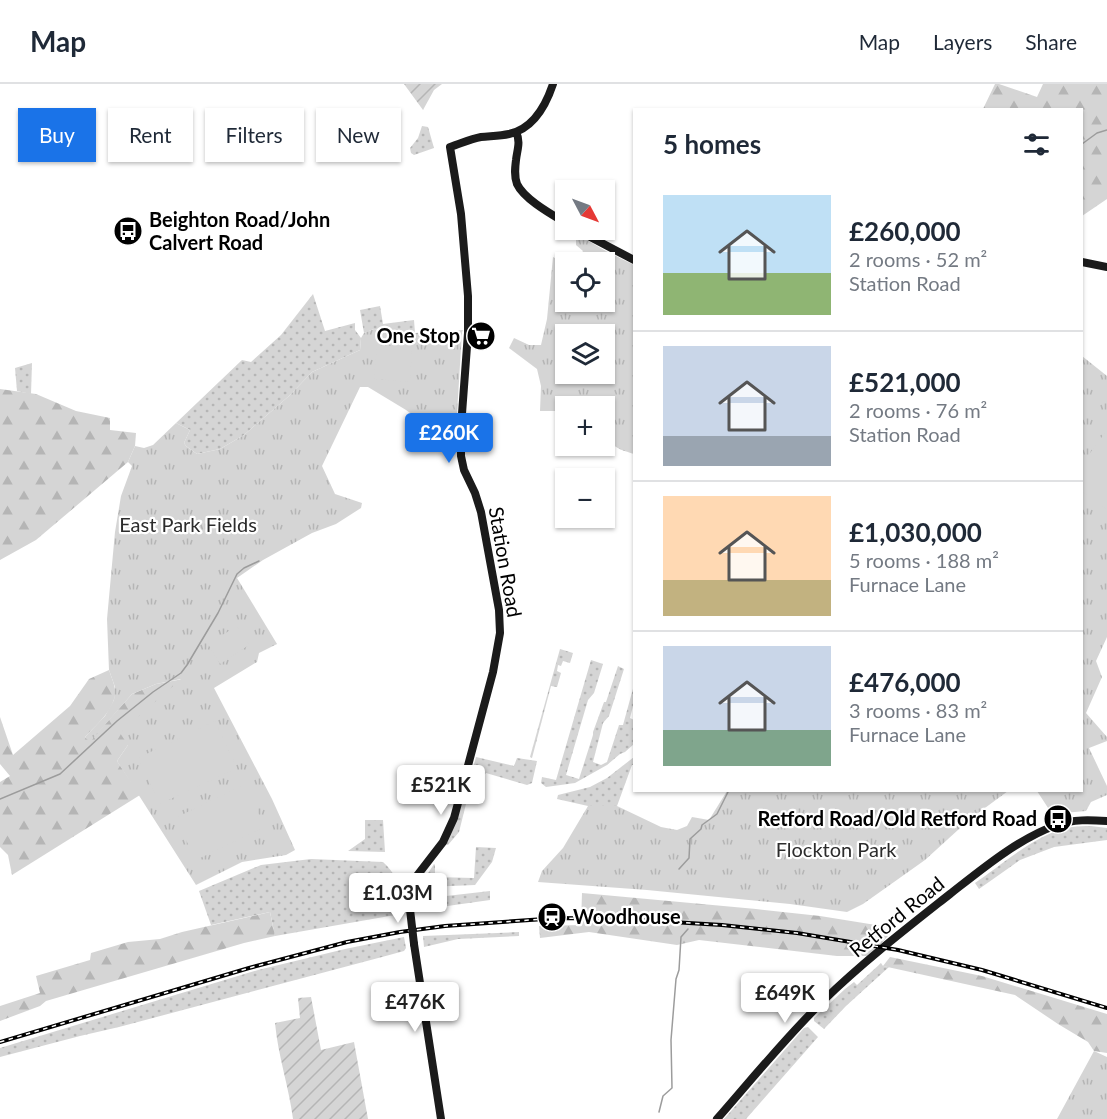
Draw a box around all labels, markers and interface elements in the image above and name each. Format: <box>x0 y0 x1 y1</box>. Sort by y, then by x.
text: Map <box>30 24 86 58</box>
text: Map <box>859 29 900 54</box>
text: Layers <box>933 29 992 54</box>
text: Share <box>1025 29 1077 54</box>
chip: Buy <box>18 108 96 162</box>
chip: Rent <box>108 108 193 162</box>
chip: Filters <box>205 108 304 162</box>
chip: New <box>316 108 401 162</box>
text: 5 homes <box>663 128 761 160</box>
icon: filters <box>1020 128 1053 161</box>
north arrow <box>555 180 615 240</box>
map controls <box>555 180 615 528</box>
place label: Beighton Road/John Calvert Road <box>149 207 330 254</box>
bus stop icon: Beighton Road/John Calvert Road <box>112 215 144 247</box>
text: £260,000 <box>849 215 961 247</box>
icon: home <box>711 219 783 291</box>
text: 2 rooms · 52 m² <box>849 247 987 271</box>
button: locate <box>555 252 615 312</box>
text: Station Road <box>849 271 961 295</box>
supermarket icon: One Stop <box>465 320 497 352</box>
place label: One Stop <box>376 323 460 347</box>
button: layers <box>555 324 615 384</box>
text: £521,000 <box>849 366 961 398</box>
icon: home <box>711 370 783 442</box>
button: + <box>555 396 615 456</box>
text: 2 rooms · 76 m² <box>849 398 987 422</box>
pin: £260K <box>407 413 491 464</box>
text: £260K <box>419 420 479 444</box>
text: Station Road <box>849 422 961 446</box>
button: − <box>555 468 615 528</box>
street label: Station Road <box>484 505 527 619</box>
park label: East Park Fields <box>119 512 257 536</box>
text: £1,030,000 <box>849 516 982 548</box>
icon: home <box>711 520 783 592</box>
text: 5 rooms · 188 m² <box>849 548 999 572</box>
text: Furnace Lane <box>849 572 966 596</box>
text: £476,000 <box>849 666 961 698</box>
icon: home <box>711 670 783 742</box>
text: 3 rooms · 83 m² <box>849 698 987 722</box>
text: Furnace Lane <box>849 722 966 746</box>
pin: £521K <box>399 765 483 816</box>
text: £521K <box>411 772 471 796</box>
bus stop icon: Retford Road/Old Retford Road <box>1042 803 1074 835</box>
place label: Retford Road/Old Retford Road <box>758 806 1037 830</box>
park label: Flockton Park <box>776 837 897 861</box>
street label: Retford Road <box>844 871 948 962</box>
pin: £1.03M <box>349 873 447 924</box>
text: £1.03M <box>363 880 433 904</box>
station icon: Woodhouse <box>536 901 568 933</box>
place label: Woodhouse <box>573 904 681 928</box>
pin: £649K <box>743 973 827 1024</box>
text: £649K <box>755 980 815 1004</box>
pin: £476K <box>373 982 457 1033</box>
text: £476K <box>385 989 445 1013</box>

